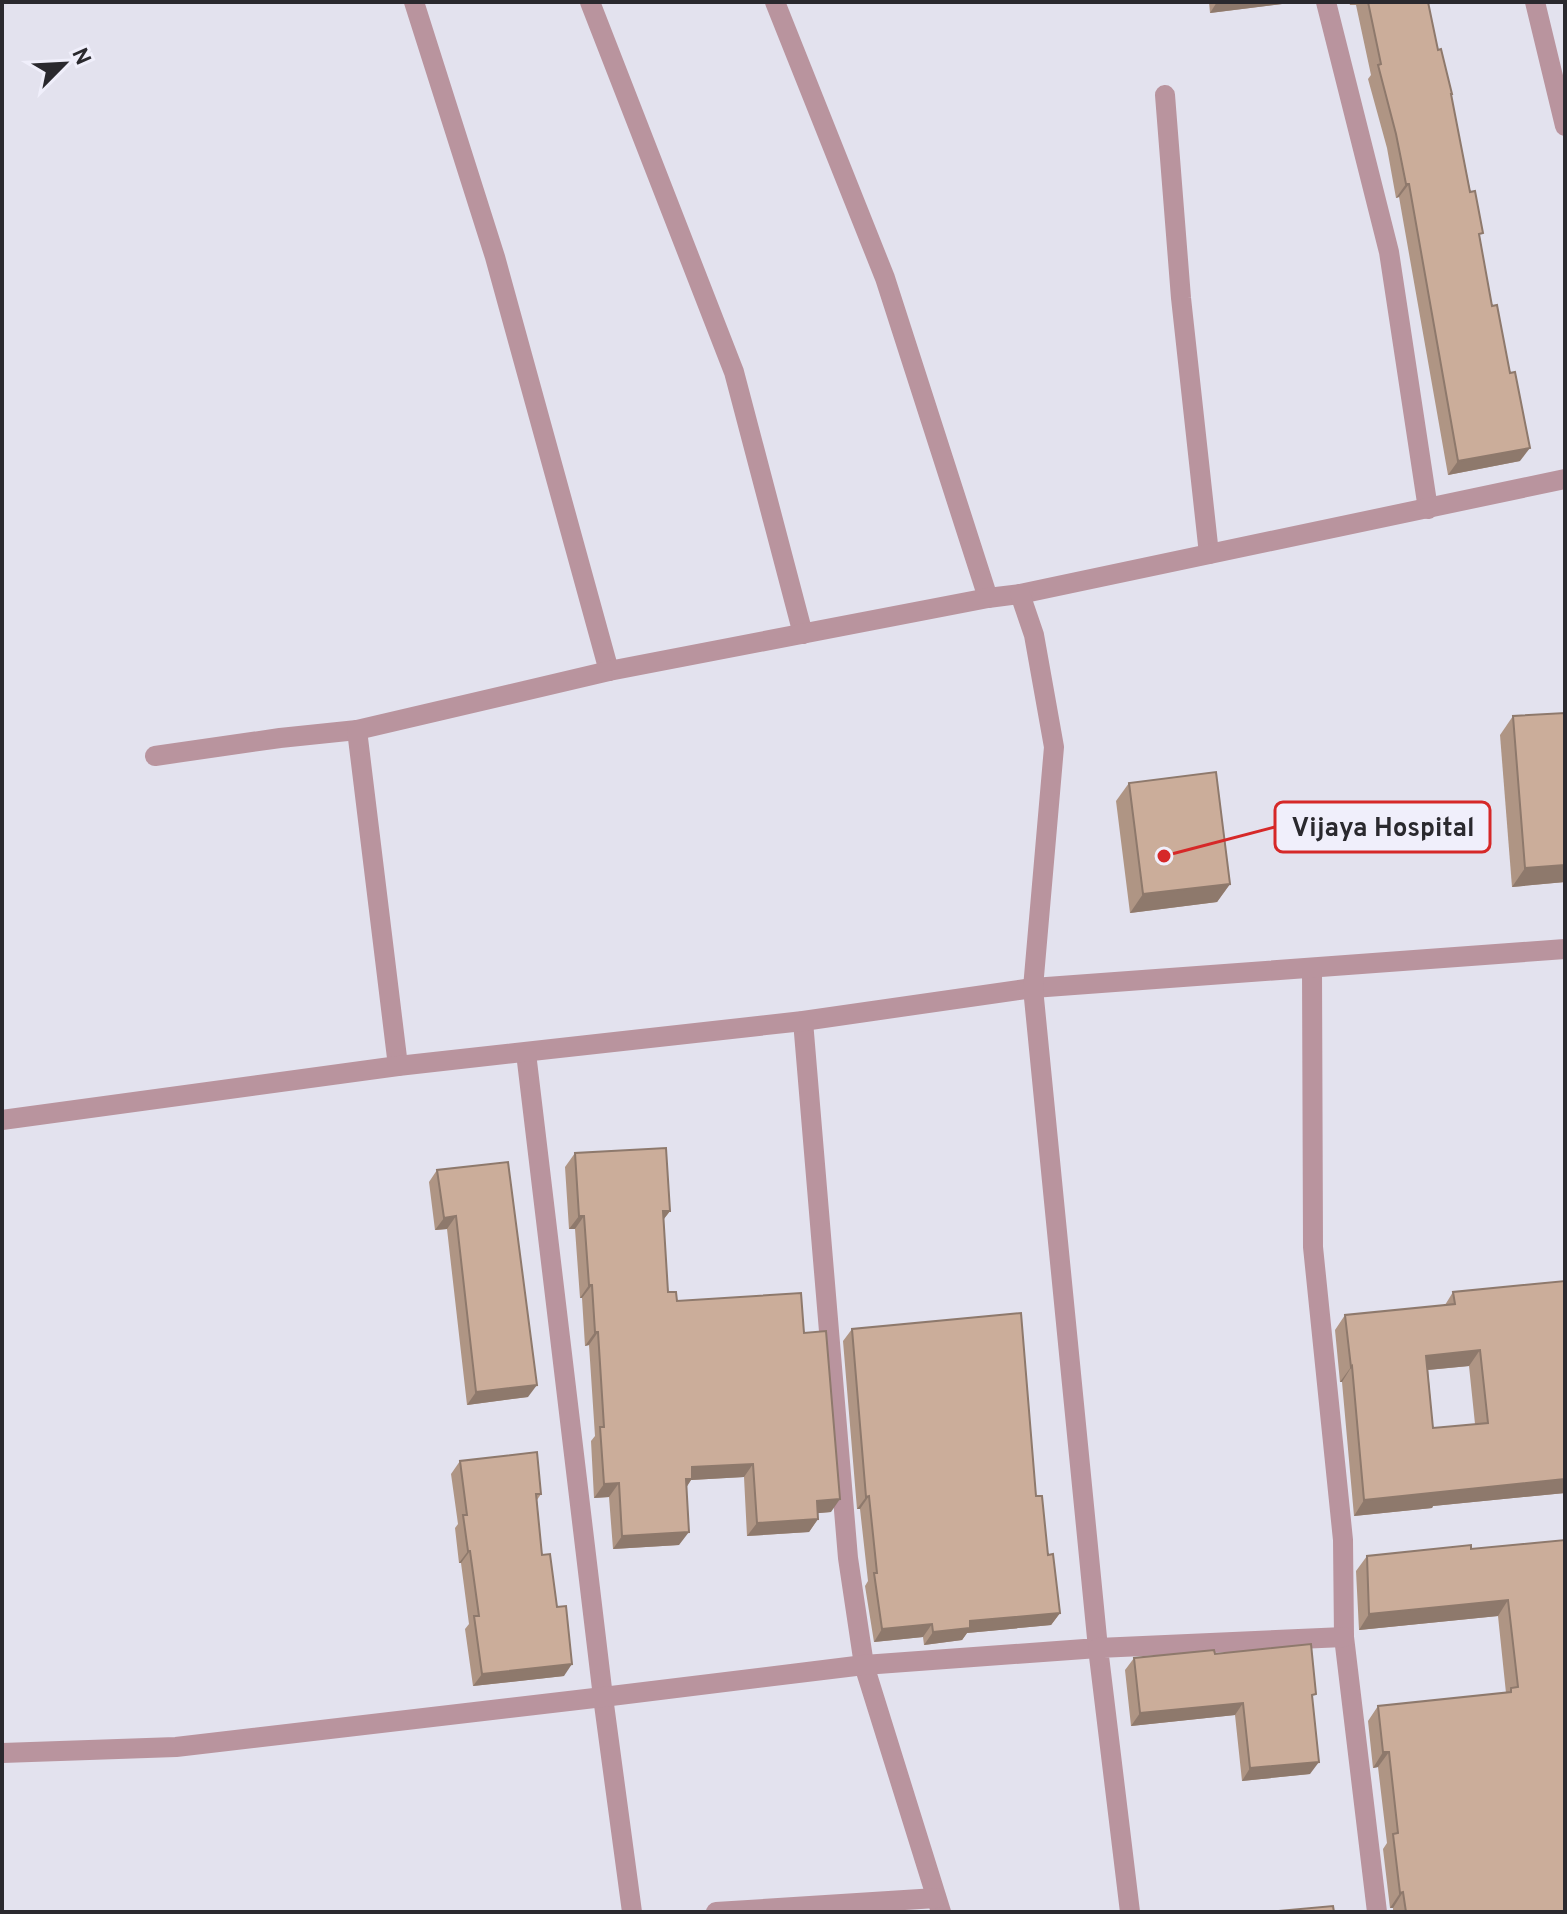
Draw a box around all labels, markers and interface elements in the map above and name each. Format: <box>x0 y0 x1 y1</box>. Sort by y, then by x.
north arrow <box>24 24 104 104</box>
text: N <box>64 44 96 70</box>
callout: Vijaya Hospital <box>1275 802 1490 852</box>
text: Vijaya Hospital <box>1291 813 1475 846</box>

